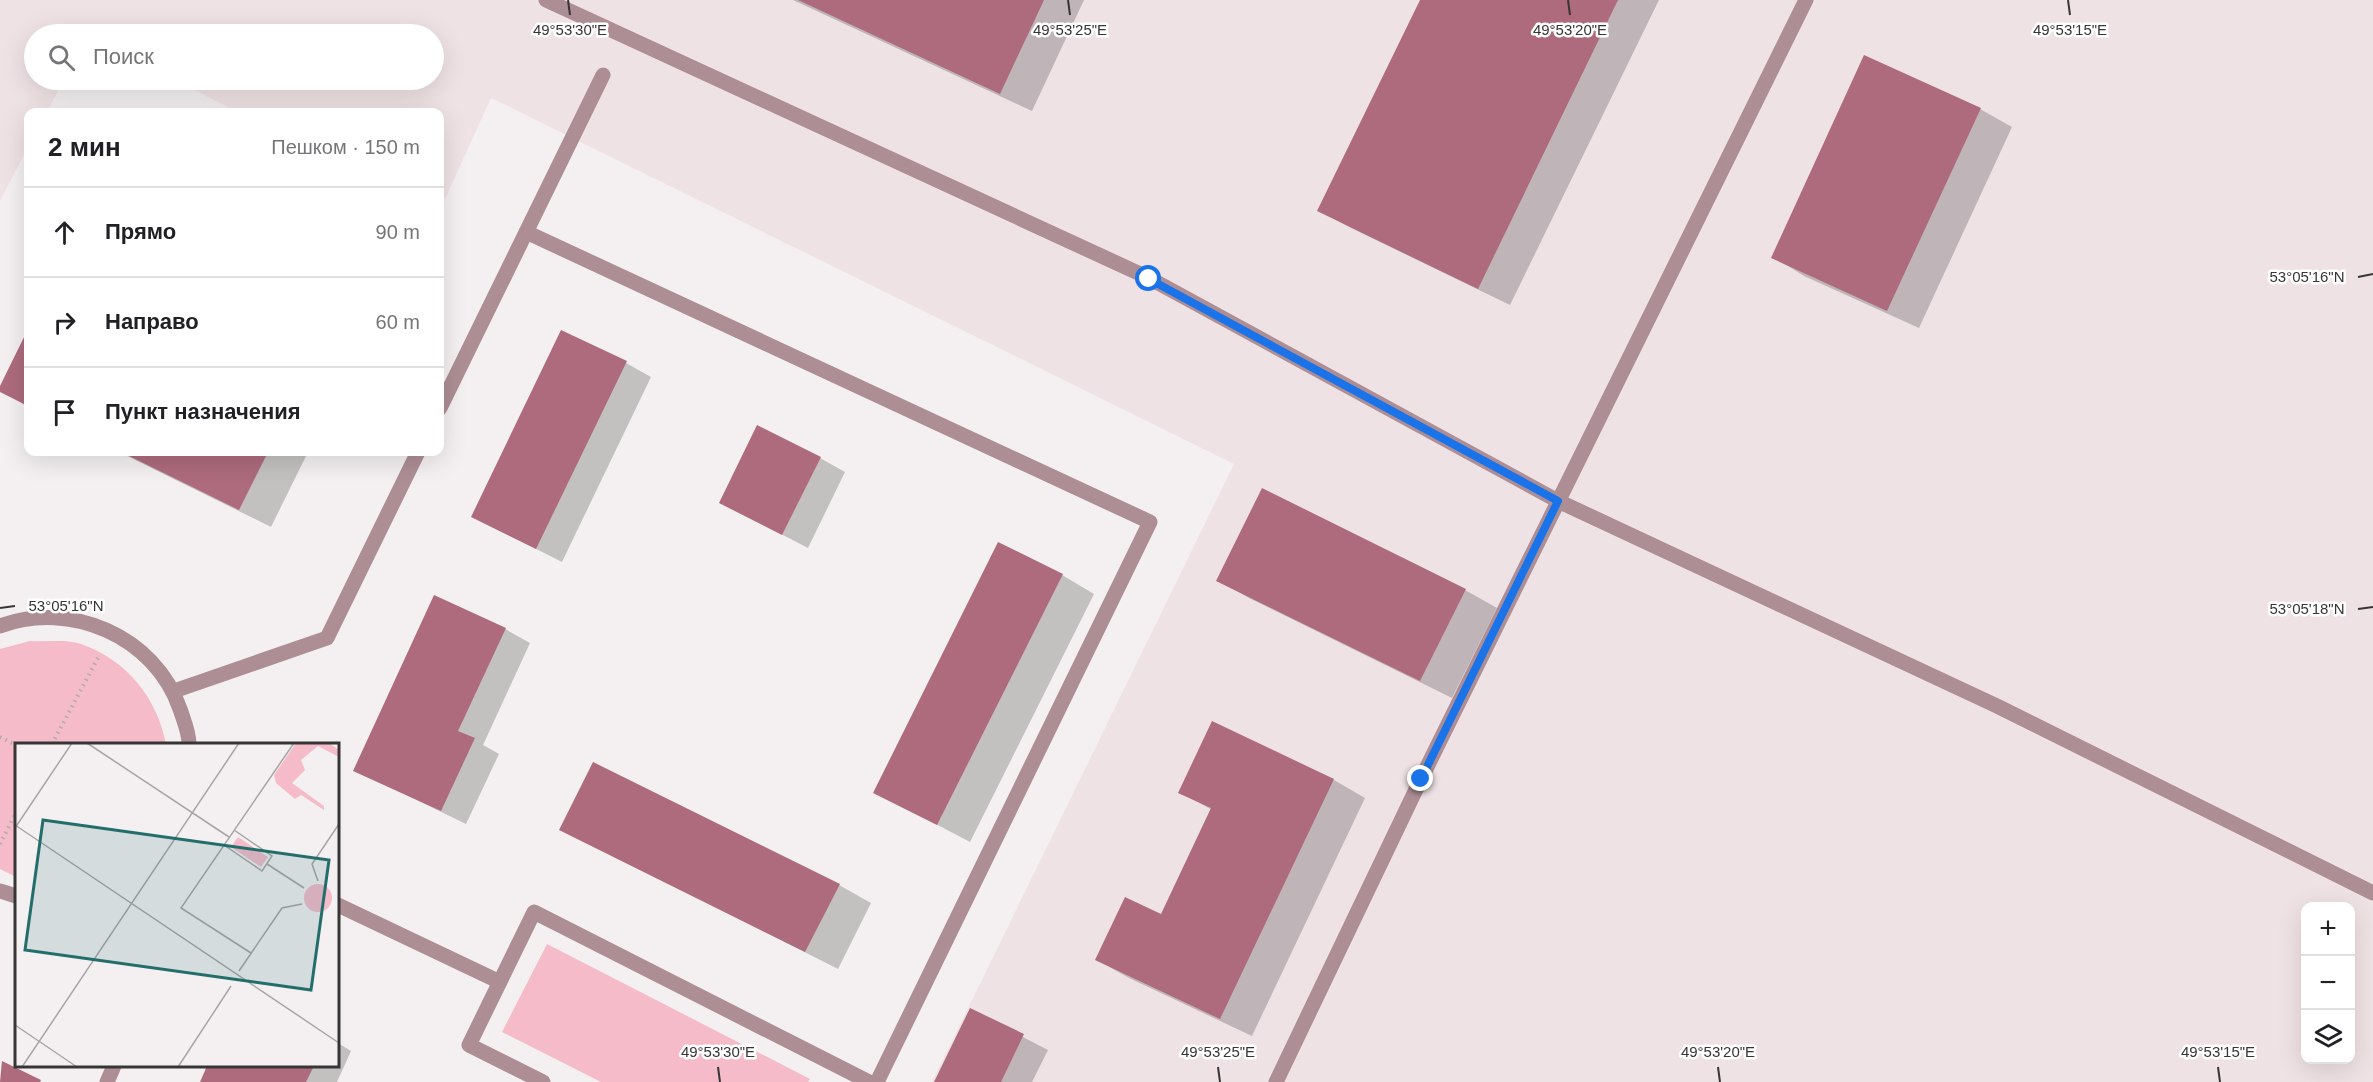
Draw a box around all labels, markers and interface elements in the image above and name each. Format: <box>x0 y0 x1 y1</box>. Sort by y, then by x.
text: 49°53'30"E <box>533 21 607 38</box>
text: 49°53'25"E <box>1033 21 1107 38</box>
text: 49°53'20"E <box>1533 21 1607 38</box>
text: 49°53'15"E <box>2033 21 2107 38</box>
search box <box>24 24 444 90</box>
icon: search <box>45 41 78 74</box>
text: Поиск <box>93 44 154 69</box>
text: 2 мин <box>48 132 121 162</box>
text: Пешком · 150 m <box>271 136 420 158</box>
icon: ahead <box>48 216 81 249</box>
text: Прямо <box>105 219 176 244</box>
text: 90 m <box>376 221 420 243</box>
route start <box>1135 265 1161 291</box>
text: 53°05'16"N <box>2269 268 2345 285</box>
icon: right <box>48 306 81 339</box>
text: Направо <box>105 309 199 334</box>
text: 60 m <box>376 311 420 333</box>
icon: arrive <box>48 396 81 429</box>
text: Пункт назначения <box>105 399 301 424</box>
text: 53°05'16"N <box>28 597 104 614</box>
text: 53°05'18"N <box>2269 600 2345 617</box>
inset map <box>15 743 339 1067</box>
route end <box>1407 765 1433 791</box>
map controls <box>2301 902 2355 1064</box>
button: + <box>2301 902 2355 956</box>
button: − <box>2301 956 2355 1010</box>
button: layers <box>2301 1010 2355 1064</box>
text: 49°53'30"E <box>681 1043 755 1060</box>
text: 49°53'25"E <box>1181 1043 1255 1060</box>
text: 49°53'20"E <box>1681 1043 1755 1060</box>
text: 49°53'15"E <box>2181 1043 2255 1060</box>

